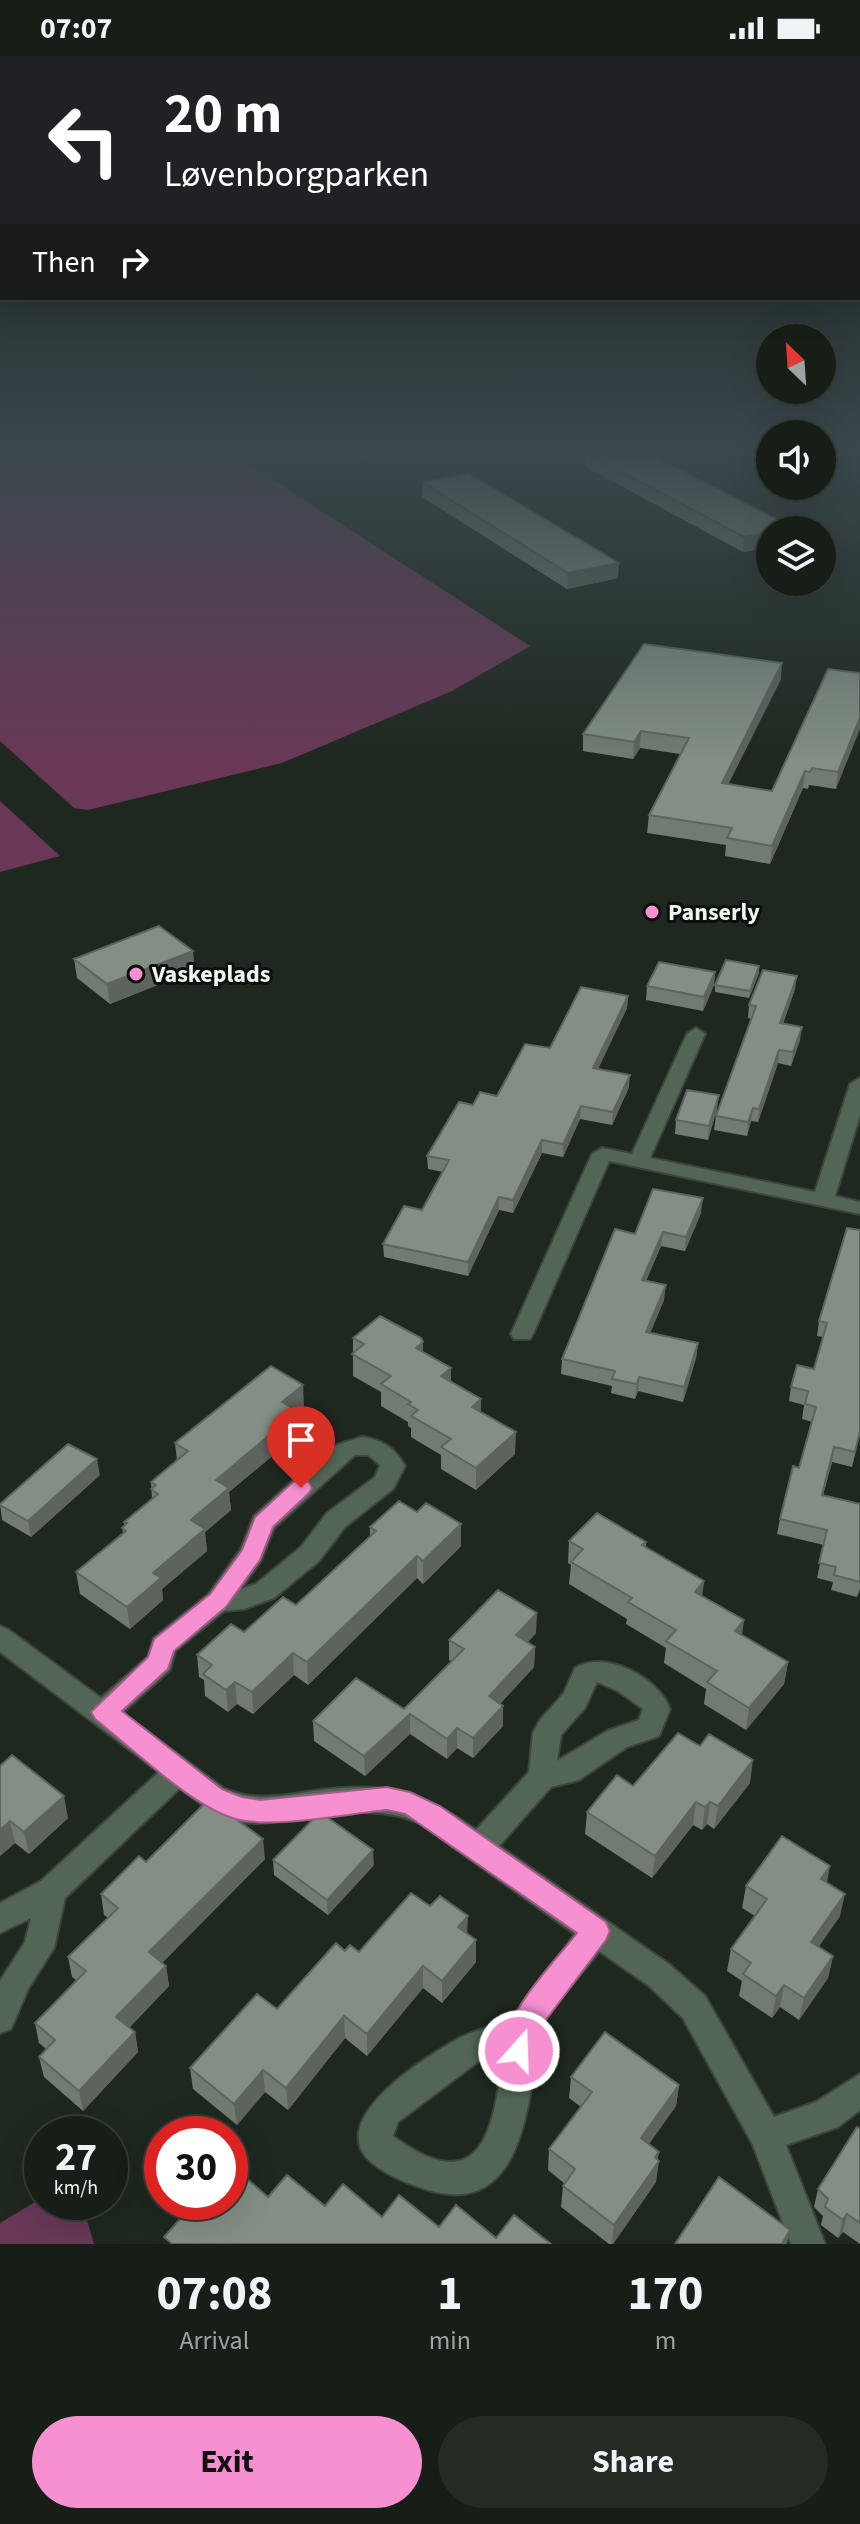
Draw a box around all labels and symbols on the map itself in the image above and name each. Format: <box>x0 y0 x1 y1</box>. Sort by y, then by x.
north arrow <box>756 324 836 404</box>
place label: Panserly <box>668 895 760 930</box>
marker: Panserly <box>643 903 661 921</box>
place label: Vaskeplads <box>151 957 270 992</box>
marker: Vaskeplads <box>127 965 145 983</box>
pin <box>267 1406 335 1488</box>
position arrow <box>477 2009 561 2093</box>
speed limit sign: 30 <box>144 2116 248 2220</box>

